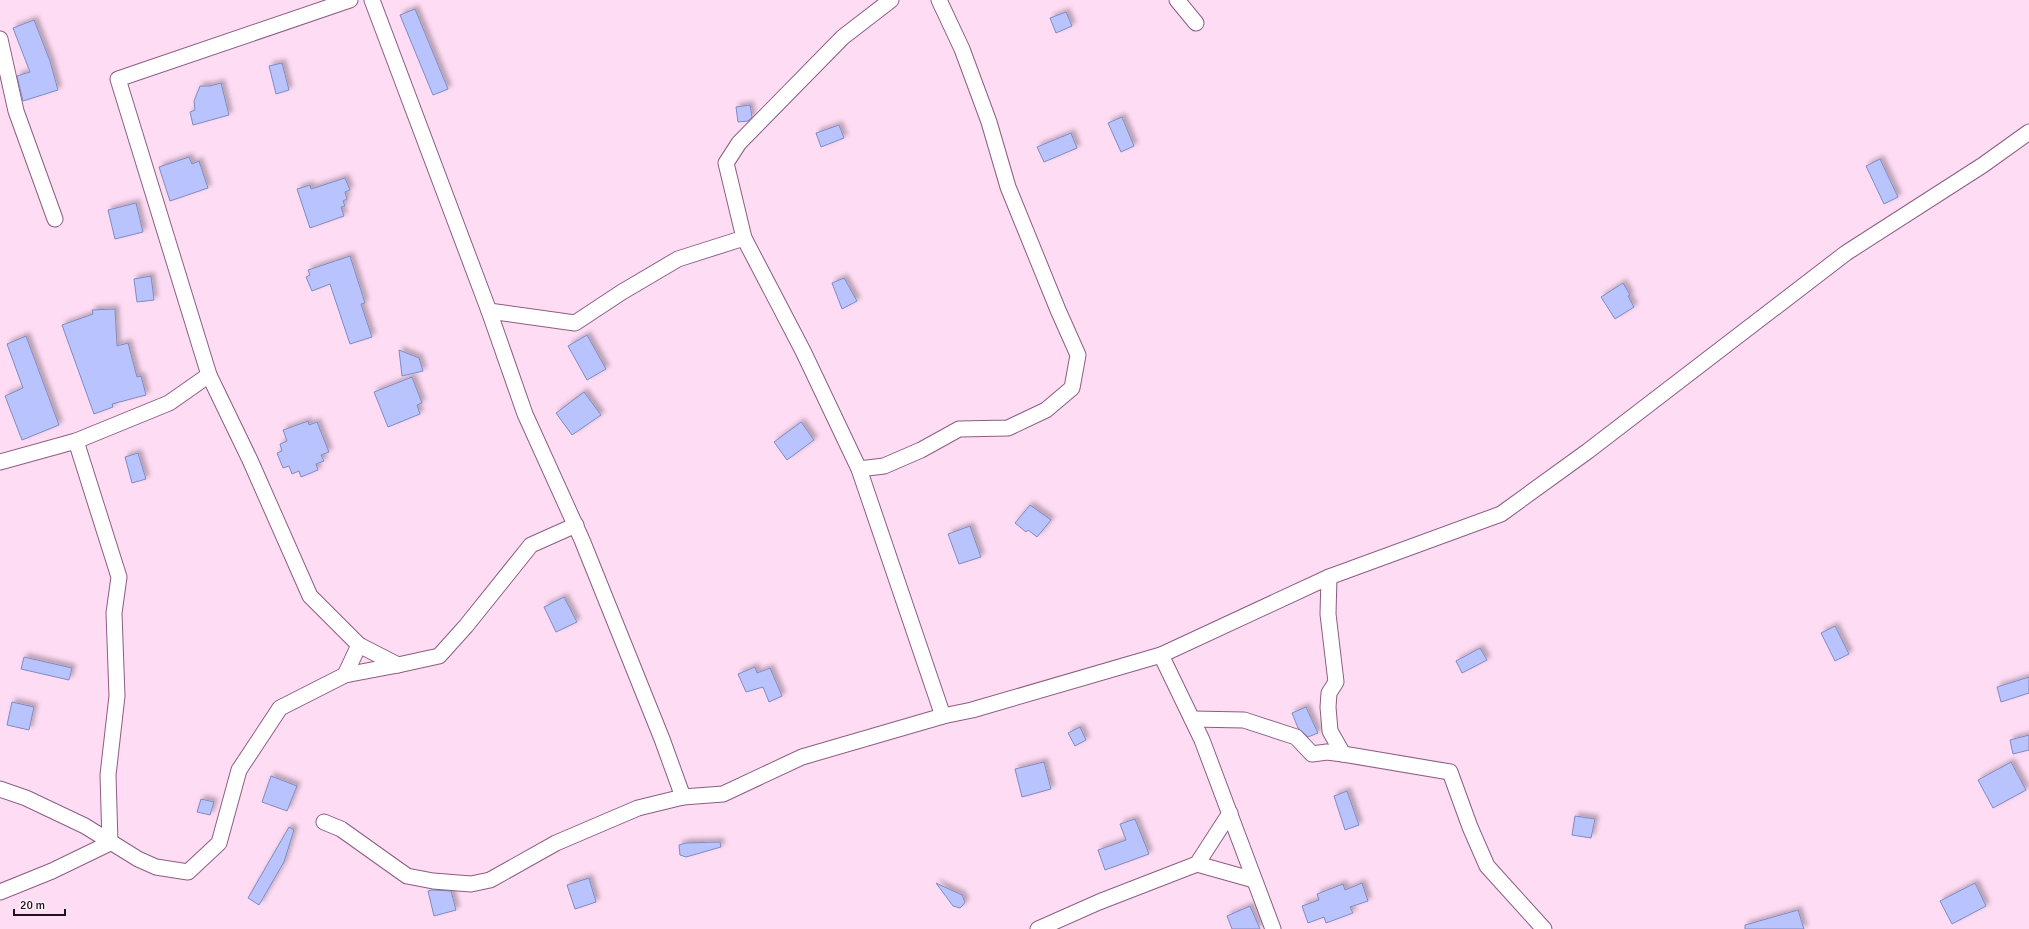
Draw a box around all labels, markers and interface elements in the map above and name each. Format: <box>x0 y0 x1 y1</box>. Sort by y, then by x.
scale bar <box>14 891 65 917</box>
text: 20 m <box>20 898 45 913</box>

